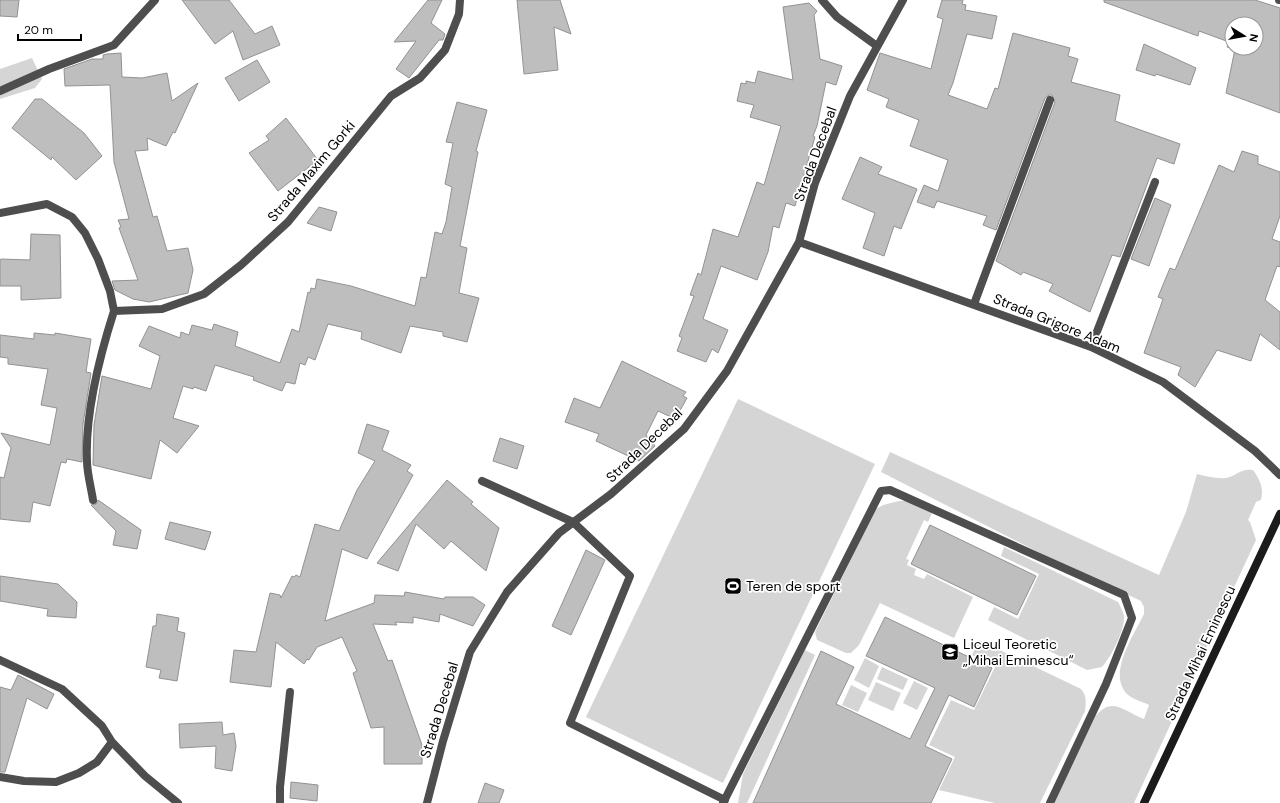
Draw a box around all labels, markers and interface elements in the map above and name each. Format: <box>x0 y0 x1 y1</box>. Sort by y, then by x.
scale bar <box>18 16 81 42</box>
north arrow <box>1224 16 1264 56</box>
text: 20 m <box>24 22 53 38</box>
text: N <box>1246 33 1261 43</box>
street label: Strada Decebal <box>790 104 840 204</box>
street label: Strada Maxim Gorki <box>263 117 359 225</box>
street label: Strada Grigore Adam <box>991 289 1123 357</box>
street label: Strada Decebal <box>602 404 686 486</box>
sports icon: Teren de sport <box>723 576 743 596</box>
place label: Teren de sport <box>746 577 840 595</box>
street label: Strada Mihai Eminescu <box>1161 582 1239 724</box>
place label: Liceul Teoretic „Mihai Eminescu“ <box>963 635 1074 669</box>
school or university icon: Liceul Teoretic „Mihai Eminescu“ <box>940 642 960 662</box>
street label: Strada Decebal <box>416 660 462 760</box>

